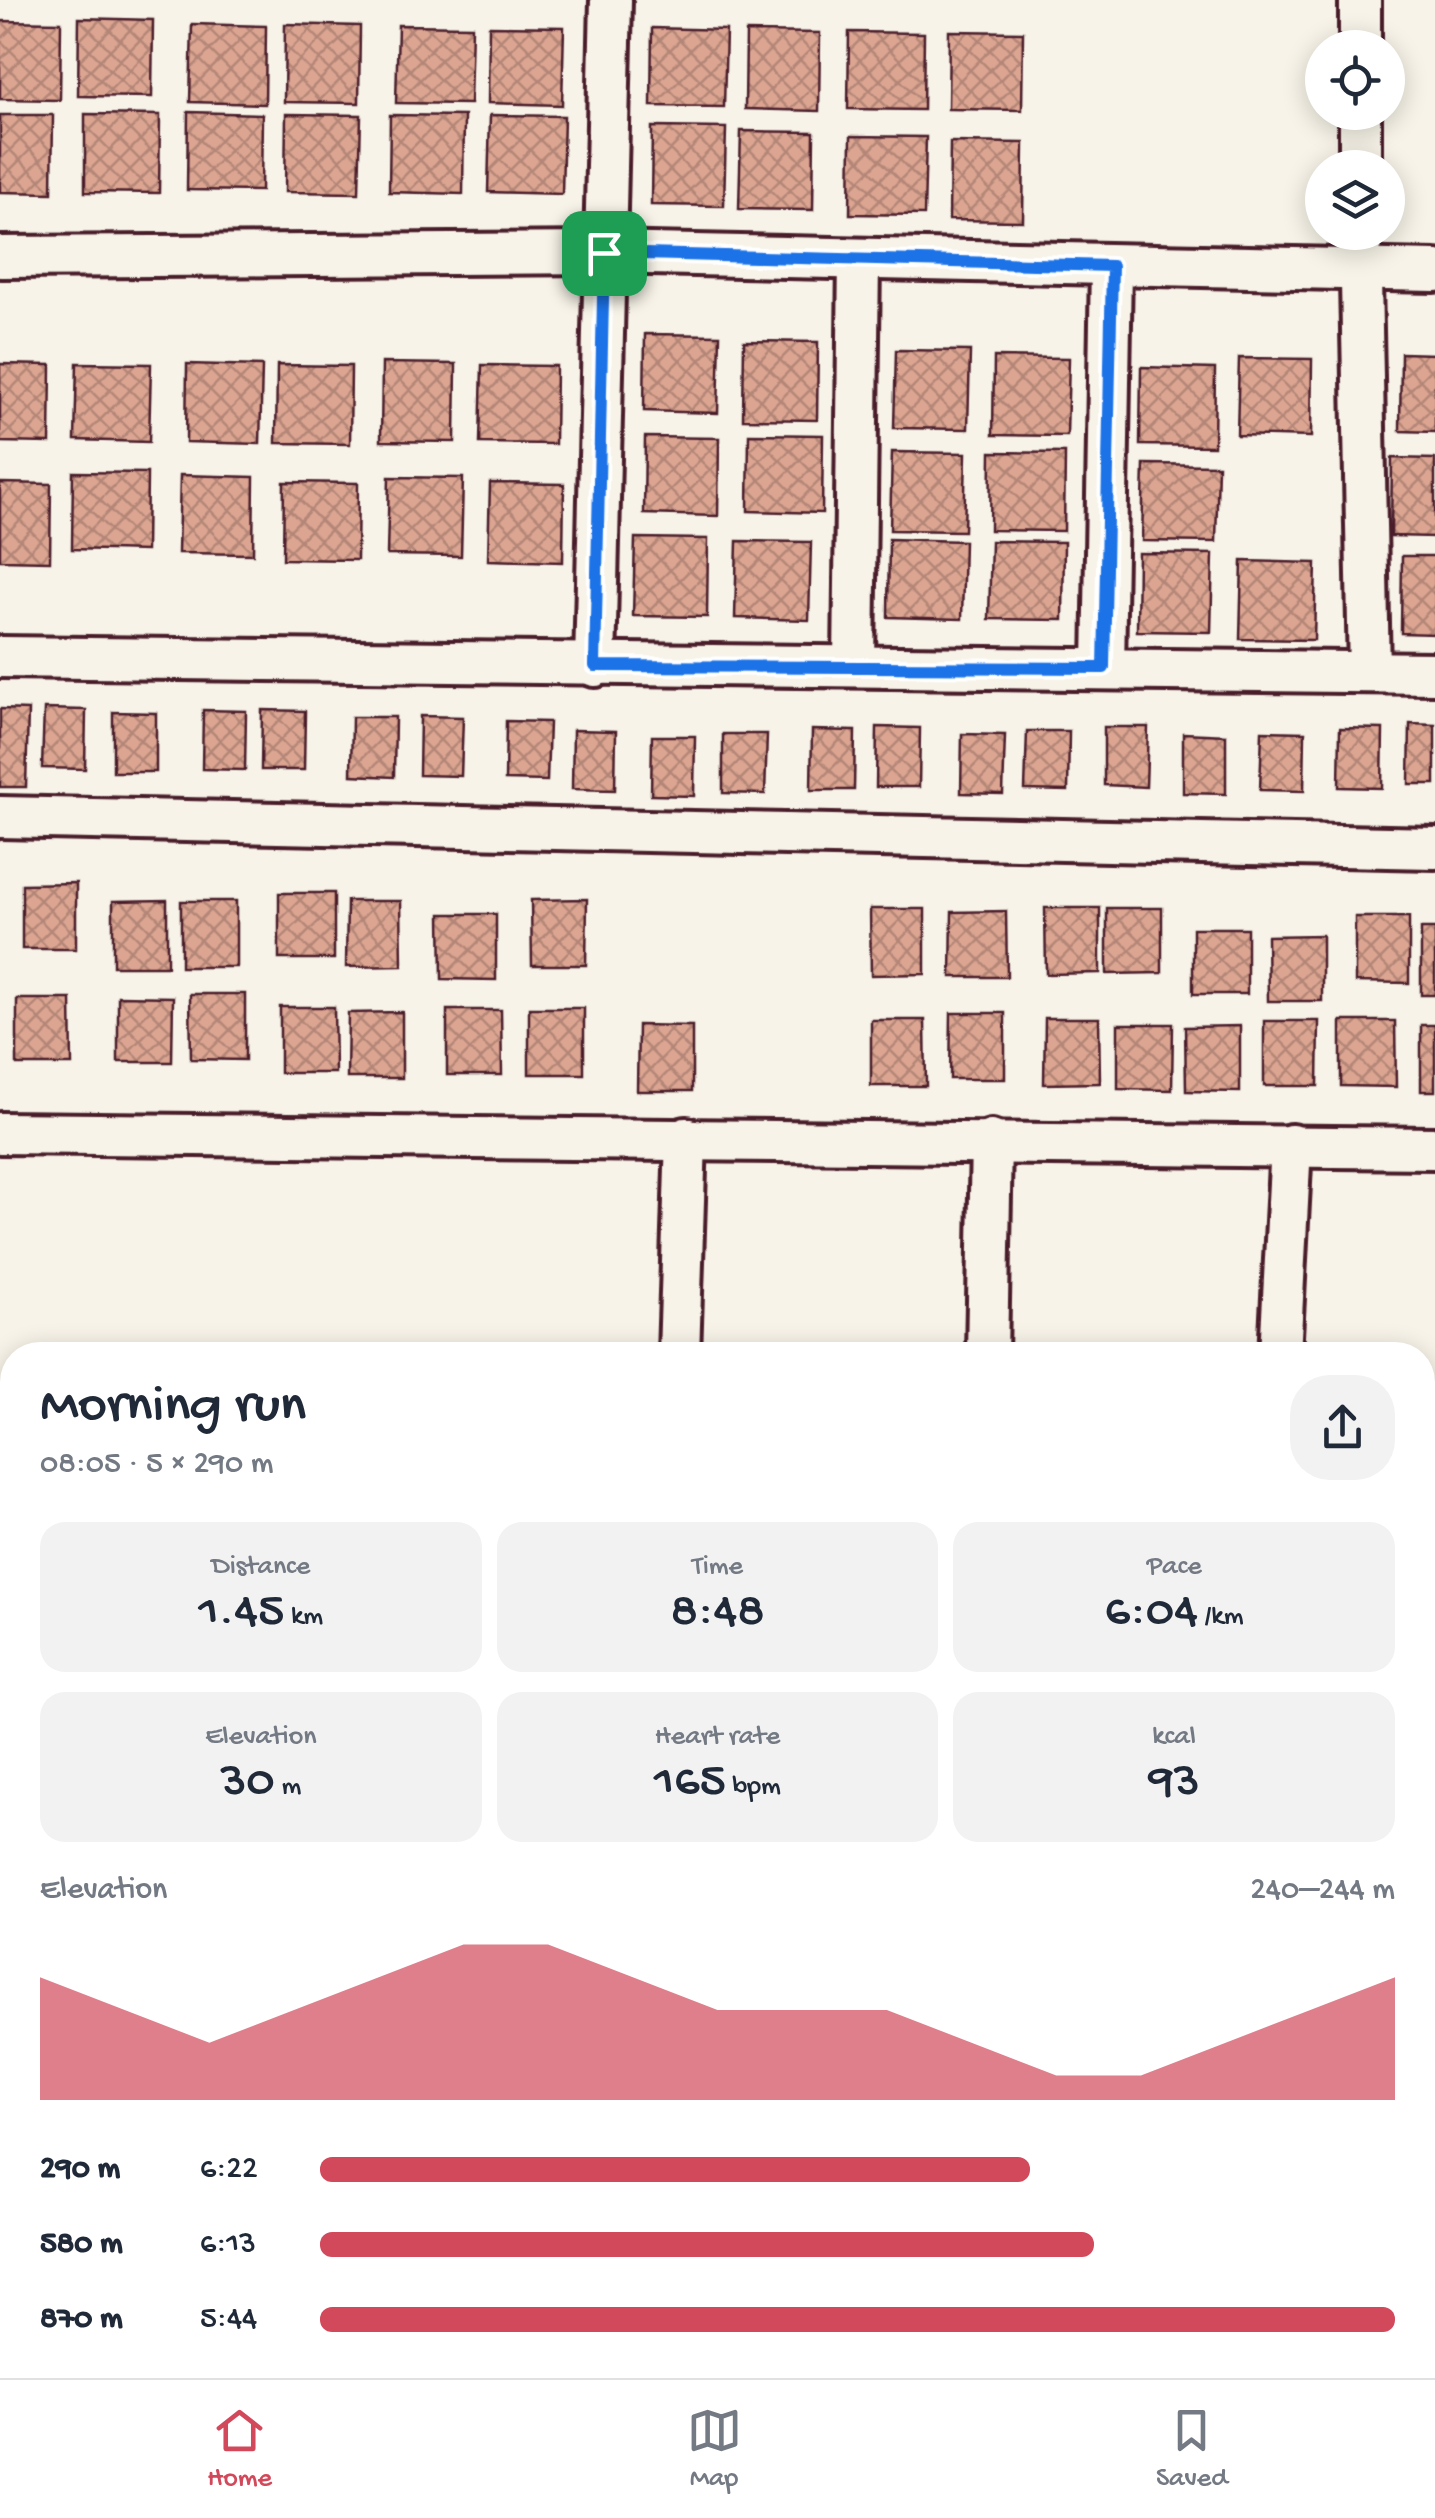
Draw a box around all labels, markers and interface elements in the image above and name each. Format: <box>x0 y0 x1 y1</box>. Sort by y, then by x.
map controls <box>1305 30 1405 250</box>
button: locate <box>1305 30 1405 130</box>
button: layers <box>1305 150 1405 250</box>
pin <box>562 211 647 296</box>
icon: arrive <box>577 226 632 281</box>
button: share <box>1290 1375 1395 1480</box>
text: Morning run <box>40 1376 306 1440</box>
text: 08:05 · 5 × 290 m <box>40 1446 274 1484</box>
text: Distance <box>211 1551 310 1584</box>
text: Time <box>692 1551 743 1584</box>
text: Pace <box>1147 1551 1202 1584</box>
text: 1.45 <box>198 1584 284 1643</box>
text: 8:48 <box>670 1584 765 1643</box>
text: 6:04 <box>1105 1584 1198 1643</box>
text: km <box>284 1601 323 1634</box>
text: /km <box>1198 1601 1244 1634</box>
text: Elevation <box>205 1721 316 1754</box>
text: Heart rate <box>655 1721 780 1754</box>
text: kcal <box>1152 1721 1196 1754</box>
text: 30 <box>220 1754 275 1813</box>
text: 165 <box>654 1754 726 1813</box>
text: 93 <box>1149 1754 1200 1813</box>
text: m <box>275 1771 301 1804</box>
text: bpm <box>726 1771 781 1804</box>
text: Elevation <box>40 1872 167 1910</box>
text: 240–244 m <box>1250 1872 1395 1910</box>
text: 290 m <box>40 2151 120 2189</box>
text: 6:22 <box>200 2151 258 2189</box>
text: 580 m <box>40 2226 123 2264</box>
text: 6:13 <box>200 2226 256 2264</box>
text: 870 m <box>40 2301 123 2339</box>
text: 5:44 <box>200 2301 257 2339</box>
tab: Home <box>207 2403 272 2496</box>
tab: Map <box>687 2403 742 2496</box>
tab: Saved <box>1156 2403 1228 2496</box>

